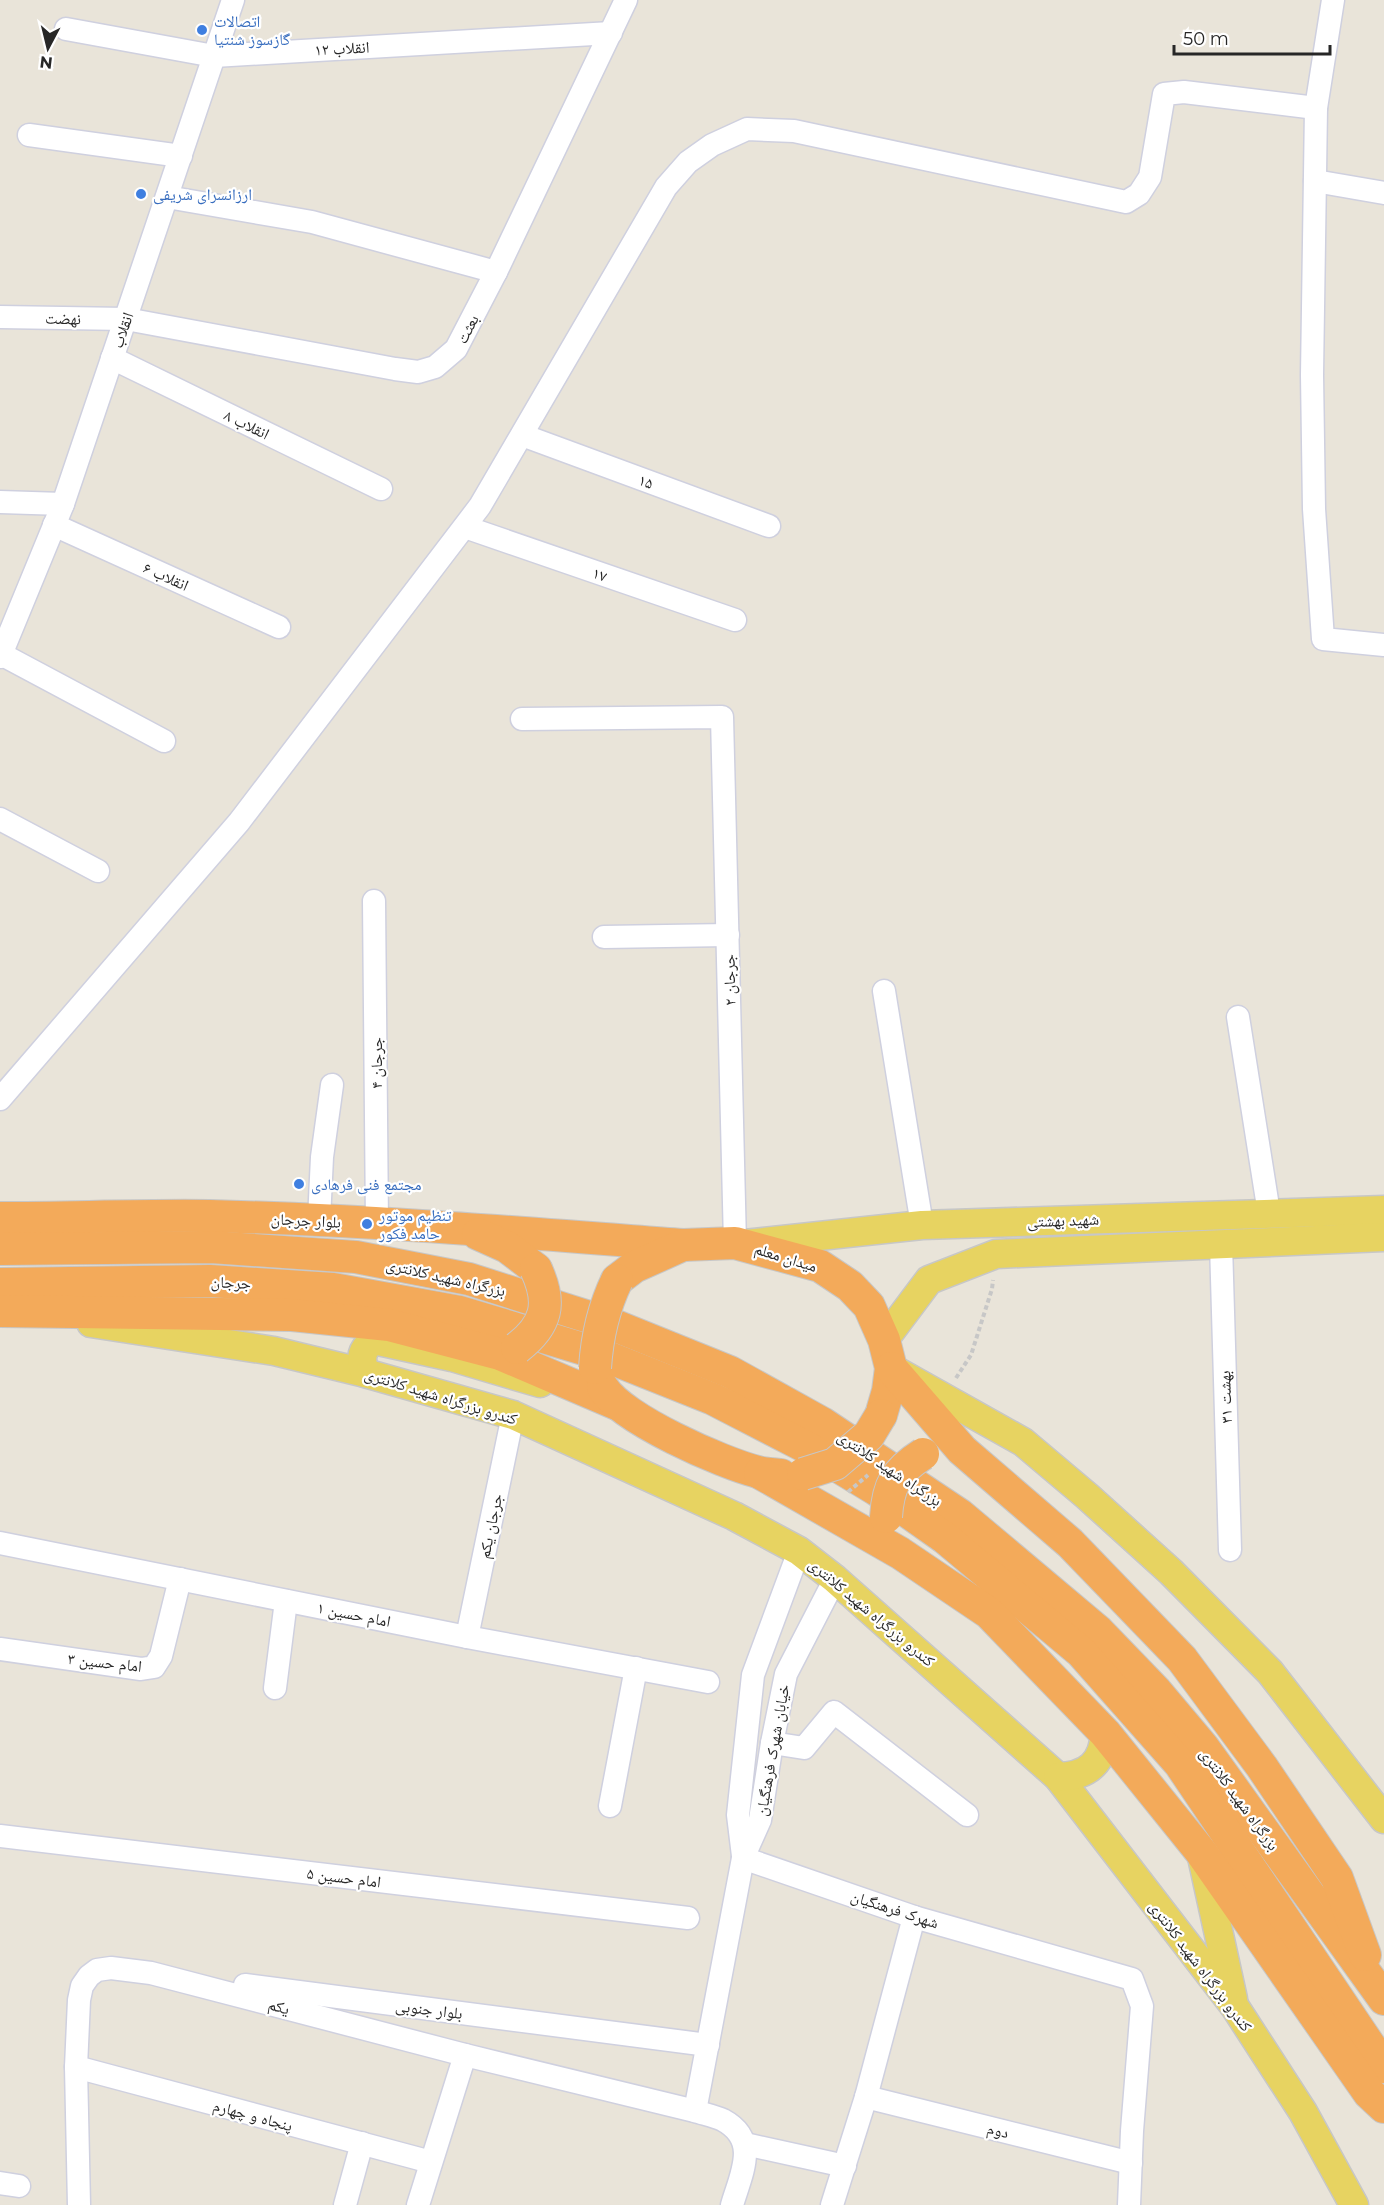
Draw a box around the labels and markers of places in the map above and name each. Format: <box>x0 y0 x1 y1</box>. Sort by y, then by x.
place label: اتصالات گازسوز شنتیا <box>214 12 290 49</box>
marker: اتصالات گازسوز شنتیا <box>195 23 209 37</box>
place label: ارزانسرای شریفی <box>153 185 252 205</box>
marker: ارزانسرای شریفی <box>134 187 148 201</box>
place label: مجتمع فنی فرهادی <box>311 1175 422 1195</box>
marker: مجتمع فنی فرهادی <box>292 1177 306 1191</box>
place label: تنظیم موتور حامد فکور <box>378 1206 452 1243</box>
marker: تنظیم موتور حامد فکور <box>360 1217 374 1231</box>

